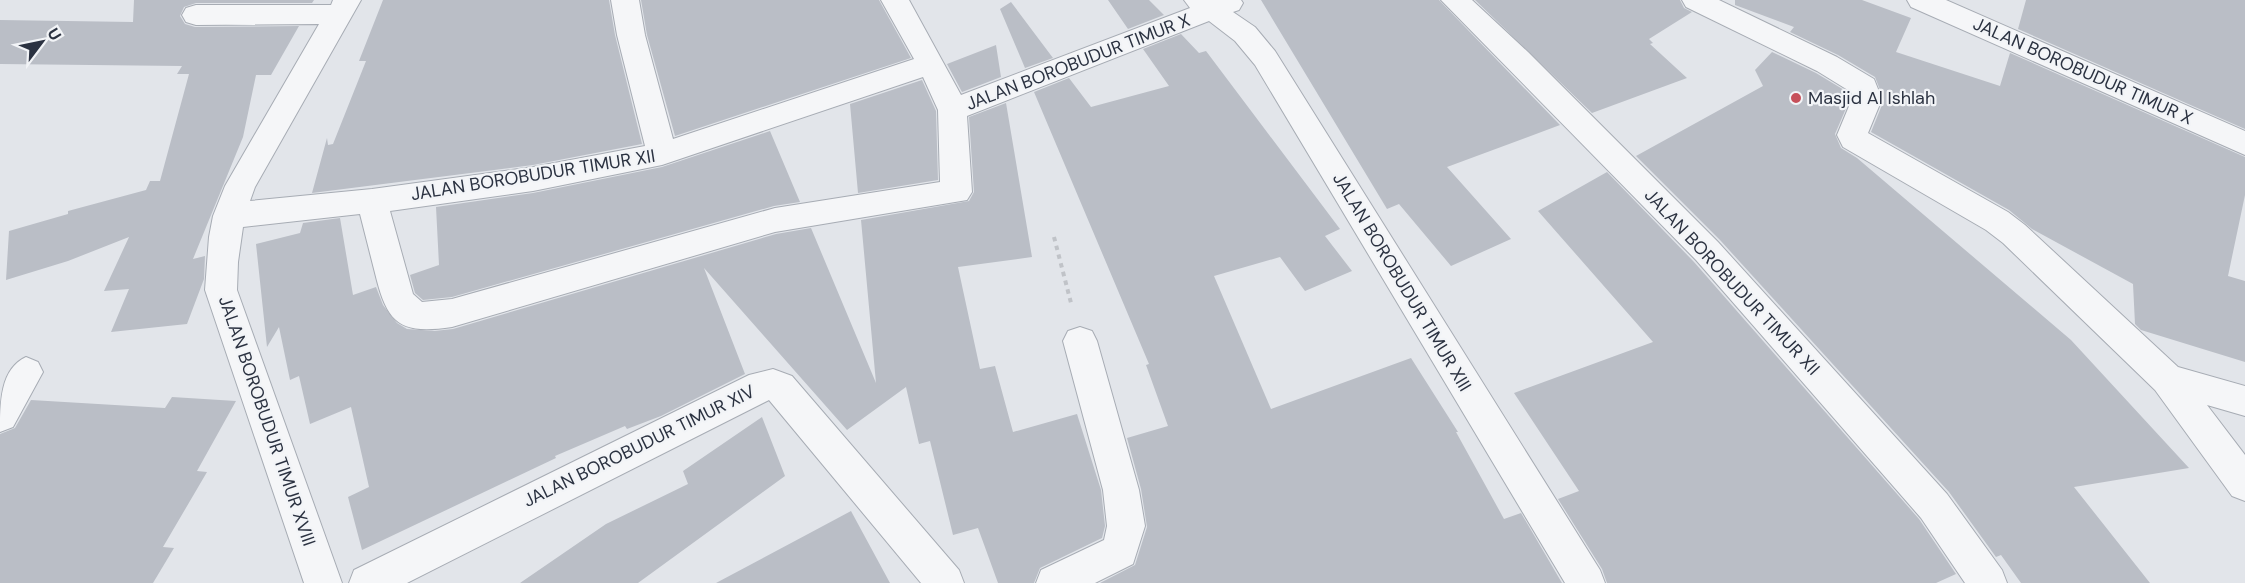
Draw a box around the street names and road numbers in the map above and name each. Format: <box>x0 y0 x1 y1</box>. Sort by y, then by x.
street label: JALAN BOROBUDUR TIMUR X <box>962 8 1194 116</box>
street label: JALAN BOROBUDUR TIMUR X <box>1969 12 2197 130</box>
street label: JALAN BOROBUDUR TIMUR XII <box>409 144 657 206</box>
street label: JALAN BOROBUDUR TIMUR XIII <box>1327 168 1477 396</box>
street label: JALAN BOROBUDUR TIMUR XII <box>1639 184 1825 380</box>
street label: JALAN BOROBUDUR TIMUR XVIII <box>213 293 321 549</box>
street label: JALAN BOROBUDUR TIMUR XIV <box>519 379 759 513</box>

